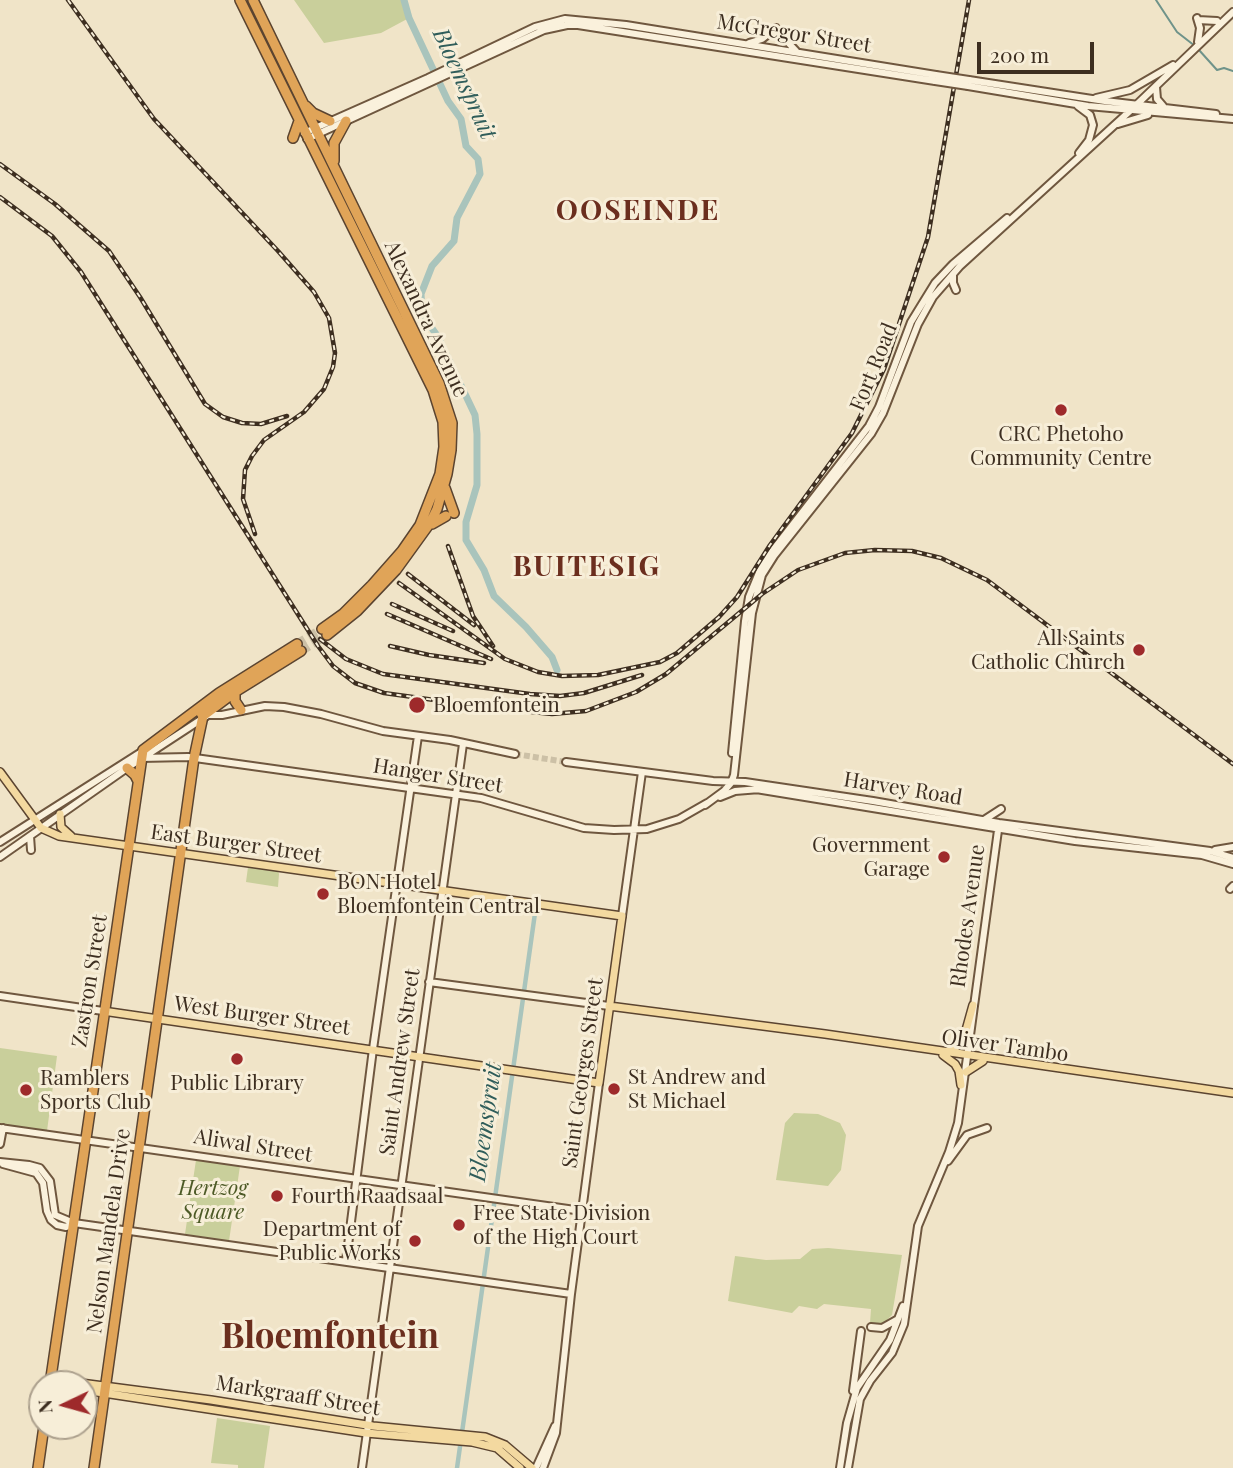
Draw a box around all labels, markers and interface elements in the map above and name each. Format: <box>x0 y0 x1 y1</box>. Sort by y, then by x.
street label: McGregor Street <box>715 9 873 59</box>
water label: Bloemspruit <box>426 24 502 144</box>
scale bar <box>981 28 1098 72</box>
text: 200 m <box>990 40 1049 68</box>
district label: OOSEINDE <box>557 194 719 228</box>
street label: Alexandra Avenue <box>379 237 473 401</box>
street label: Fort Road <box>845 319 903 415</box>
marker: CRC Phetoho Community Centre <box>1053 402 1069 418</box>
place label: CRC Phetoho Community Centre <box>970 421 1152 471</box>
district label: BUITESIG <box>514 550 660 584</box>
place label: All Saints Catholic Church <box>971 625 1125 675</box>
marker: All Saints Catholic Church <box>1131 642 1147 658</box>
place label: Bloemfontein <box>433 692 560 718</box>
marker: Bloemfontein <box>407 695 427 715</box>
street label: Hanger Street <box>371 753 505 799</box>
street label: Harvey Road <box>842 767 964 811</box>
street label: East Burger Street <box>149 820 323 868</box>
place label: Government Garage <box>812 832 930 882</box>
street label: Rhodes Avenue <box>945 843 991 989</box>
marker: Government Garage <box>936 849 952 865</box>
place label: BON Hotel Bloemfontein Central <box>337 869 540 919</box>
marker: BON Hotel Bloemfontein Central <box>315 886 331 902</box>
street label: Zastron Street <box>67 913 113 1049</box>
street label: Saint Andrew Street <box>374 967 426 1157</box>
street label: Saint Georges Street <box>557 976 609 1170</box>
street label: West Burger Street <box>172 991 352 1041</box>
street label: Oliver Tambo <box>940 1025 1070 1067</box>
marker: Public Library <box>229 1051 245 1067</box>
water label: Bloemspruit <box>464 1061 508 1183</box>
place label: St Andrew and St Michael <box>628 1064 766 1114</box>
place label: Ramblers Sports Club <box>40 1065 151 1115</box>
place label: Public Library <box>170 1070 304 1096</box>
marker: St Andrew and St Michael <box>606 1081 622 1097</box>
marker: Ramblers Sports Club <box>18 1082 34 1098</box>
street label: Aliwal Street <box>192 1124 314 1168</box>
street label: Nelson Mandela Drive <box>82 1127 136 1335</box>
park label: Hertzog Square <box>178 1175 248 1225</box>
place label: Fourth Raadsaal <box>291 1183 444 1209</box>
marker: Fourth Raadsaal <box>269 1188 285 1204</box>
place label: Free State Division of the High Court <box>473 1200 650 1250</box>
place label: Department of Public Works <box>263 1216 401 1266</box>
marker: Free State Division of the High Court <box>451 1217 467 1233</box>
marker: Department of Public Works <box>407 1233 423 1249</box>
district label: Bloemfontein <box>221 1316 439 1358</box>
north arrow <box>28 1370 98 1440</box>
street label: Markgraaff Street <box>214 1371 382 1421</box>
text: N <box>31 1399 58 1415</box>

